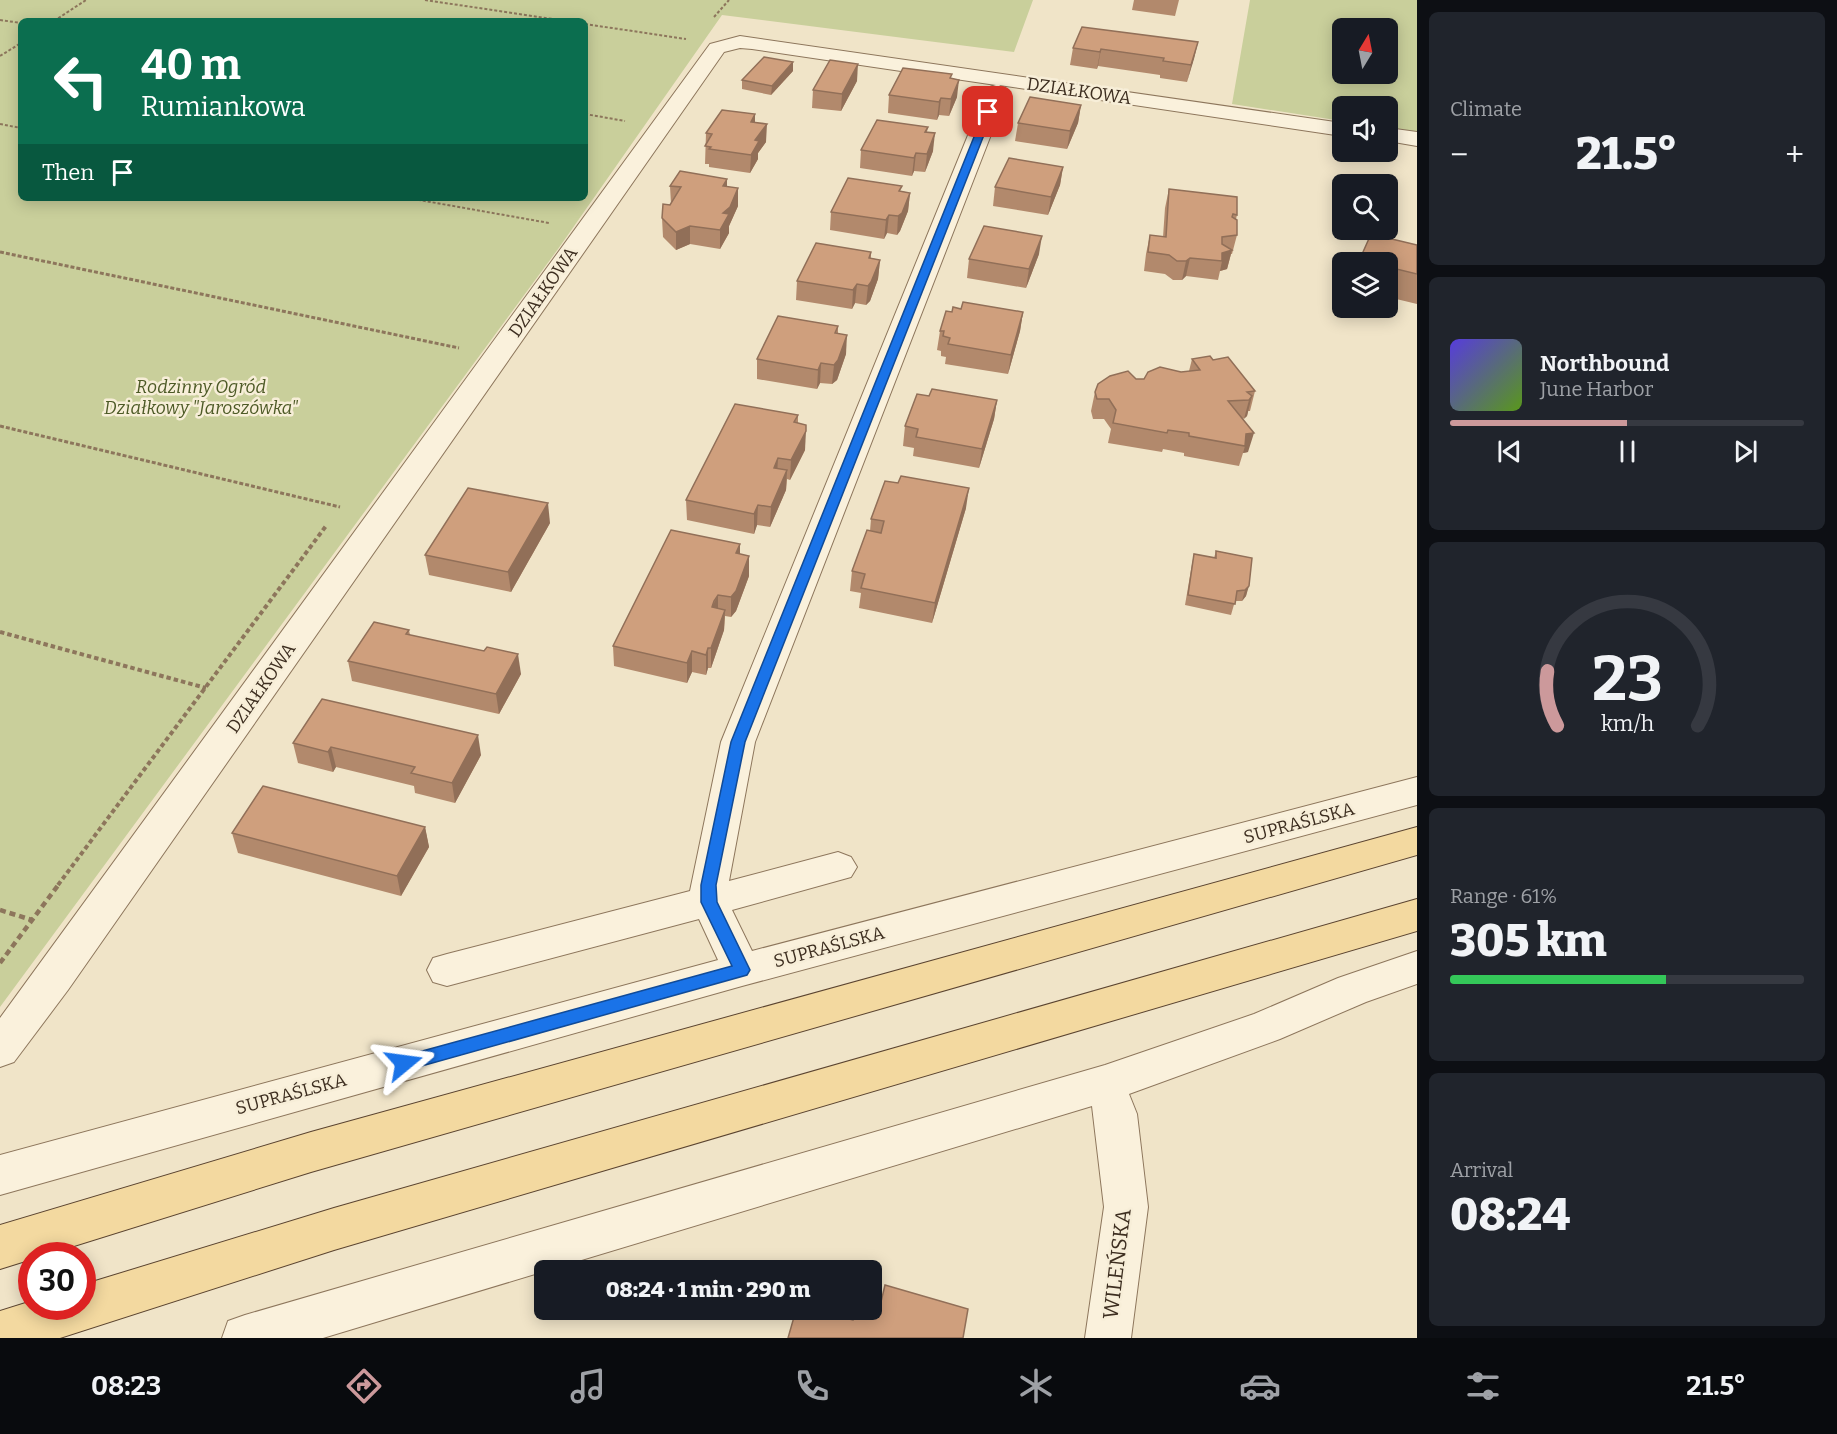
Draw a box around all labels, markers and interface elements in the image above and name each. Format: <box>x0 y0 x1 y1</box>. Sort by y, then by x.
north arrow <box>1332 18 1398 84</box>
map controls <box>1332 18 1398 318</box>
text: 40 m <box>141 40 241 90</box>
icon: left <box>42 42 120 120</box>
street label: DZIAŁKOWA <box>1025 73 1133 109</box>
pin <box>962 86 1013 137</box>
text: Rumiankowa <box>141 91 306 123</box>
icon: arrive <box>971 95 1004 128</box>
button: sound <box>1332 96 1398 162</box>
text: Climate <box>1450 97 1522 121</box>
text: 21.5° <box>1576 127 1677 181</box>
text: − <box>1450 135 1468 175</box>
text: + <box>1785 135 1804 175</box>
icon: arrive <box>106 156 139 189</box>
text: Then <box>42 159 94 186</box>
button: search <box>1332 174 1398 240</box>
street label: DZIAŁKOWA <box>504 242 582 341</box>
button: layers <box>1332 252 1398 318</box>
text: Northbound <box>1540 350 1669 377</box>
park label: Rodzinny Ogród Działkowy "Jaroszówka" <box>104 376 298 419</box>
text: June Harbor <box>1540 377 1653 401</box>
icon: previous <box>1493 435 1526 468</box>
icon: pause <box>1611 435 1644 468</box>
icon: next <box>1729 435 1762 468</box>
street label: DZIAŁKOWA <box>222 638 300 737</box>
text: 23 <box>1591 642 1663 717</box>
text: km/h <box>1600 711 1654 737</box>
street label: SUPRAŚLSKA <box>1241 798 1357 848</box>
text: Range · 61% <box>1450 884 1557 908</box>
text: 305 km <box>1450 914 1607 968</box>
street label: SUPRAŚLSKA <box>771 922 887 972</box>
position arrow <box>372 1031 436 1095</box>
street label: SUPRAŚLSKA <box>233 1069 349 1119</box>
text: Arrival <box>1450 1158 1513 1182</box>
text: 08:24 <box>1450 1188 1570 1242</box>
street label: WILEŃSKA <box>1097 1207 1137 1321</box>
speed limit sign: 30 <box>18 1242 96 1320</box>
text: 08:24 · 1 min · 290 m <box>606 1276 810 1303</box>
icon: directions <box>343 1365 385 1407</box>
icon: music <box>567 1365 609 1407</box>
icon: phone <box>791 1365 833 1407</box>
icon: climate <box>1015 1365 1057 1407</box>
icon: car <box>1239 1365 1281 1407</box>
icon: filters <box>1462 1365 1504 1407</box>
text: 08:23 <box>91 1370 161 1402</box>
text: 21.5° <box>1686 1370 1746 1402</box>

